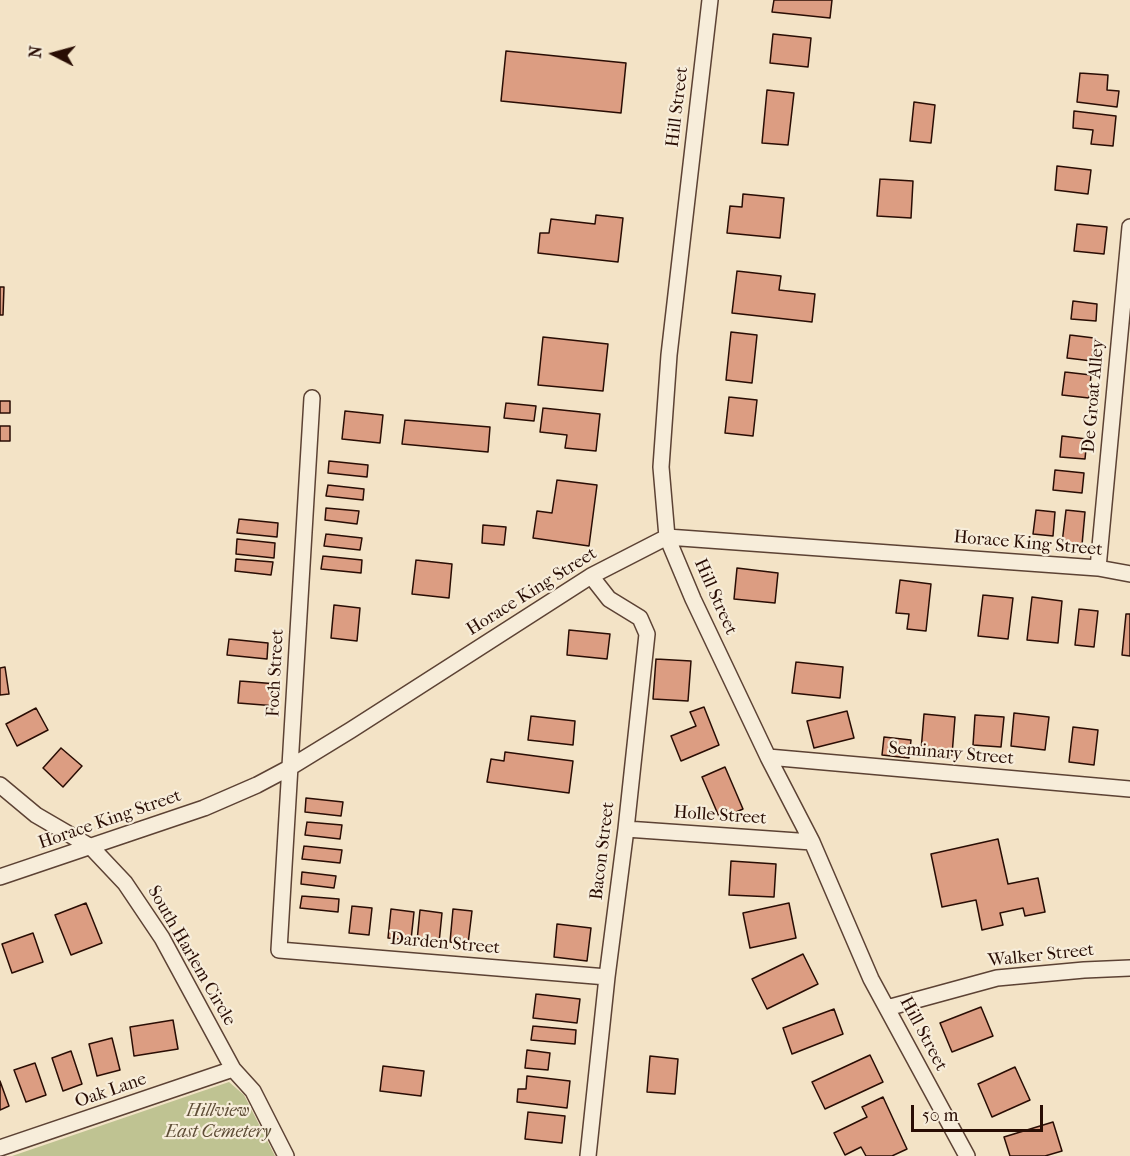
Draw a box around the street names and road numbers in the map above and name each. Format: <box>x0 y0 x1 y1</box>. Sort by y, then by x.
street label: Hill Street <box>662 66 694 148</box>
street label: De Groat Alley <box>1078 338 1110 454</box>
street label: Horace King Street <box>953 527 1103 561</box>
street label: Horace King Street <box>463 543 601 641</box>
street label: Hill Street <box>689 556 741 638</box>
street label: Foch Street <box>263 628 289 718</box>
street label: Seminary Street <box>887 738 1015 770</box>
street label: Horace King Street <box>36 785 184 855</box>
street label: Bacon Street <box>586 801 620 901</box>
street label: Holle Street <box>673 802 767 830</box>
street label: South Harlem Circle <box>142 882 240 1030</box>
street label: Darden Street <box>389 928 501 960</box>
street label: Walker Street <box>987 940 1095 972</box>
street label: Hill Street <box>894 993 952 1075</box>
street label: Oak Lane <box>72 1069 150 1113</box>

